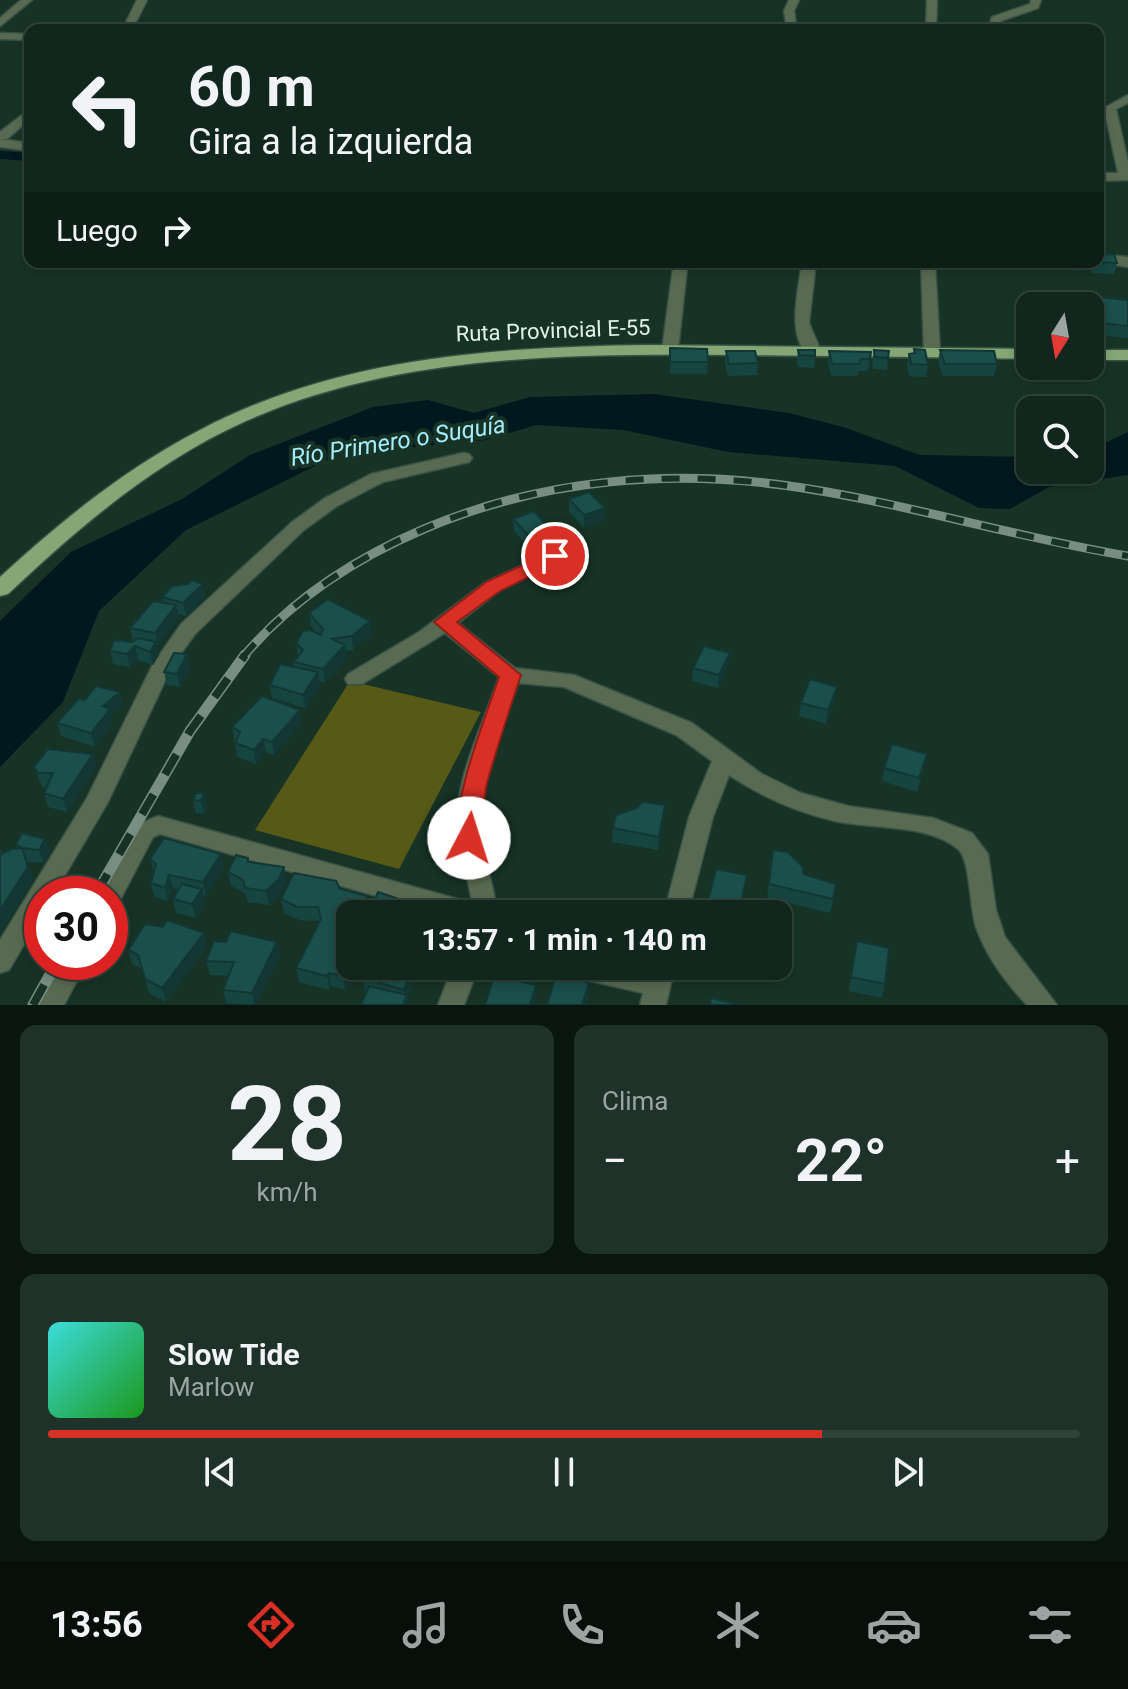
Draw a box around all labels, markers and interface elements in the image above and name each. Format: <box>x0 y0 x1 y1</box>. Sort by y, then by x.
text: 60 m <box>188 54 315 120</box>
icon: left <box>56 56 160 160</box>
text: Gira a la izquierda <box>188 121 473 163</box>
icon: right <box>154 208 198 252</box>
text: Luego <box>56 213 138 248</box>
north arrow <box>1016 292 1104 380</box>
map controls <box>1016 292 1104 484</box>
street label: Ruta Provincial E-55 <box>455 315 651 346</box>
button: search <box>1016 396 1104 484</box>
water label: Río Primero o Suquía <box>288 410 508 472</box>
pin <box>521 522 589 590</box>
icon: arrive <box>533 534 577 578</box>
position arrow <box>427 796 511 880</box>
speed limit sign: 30 <box>24 876 128 980</box>
text: 13:57 · 1 min · 140 m <box>421 922 707 957</box>
text: 28 <box>227 1064 347 1185</box>
text: Clima <box>602 1086 669 1116</box>
text: 22° <box>795 1125 887 1196</box>
text: − <box>602 1135 627 1187</box>
text: + <box>1055 1135 1080 1187</box>
text: km/h <box>256 1177 318 1207</box>
text: Slow Tide <box>168 1337 300 1372</box>
text: Marlow <box>168 1372 254 1402</box>
icon: previous <box>198 1450 242 1494</box>
icon: pause <box>542 1450 586 1494</box>
icon: next <box>886 1450 930 1494</box>
icon: directions <box>243 1597 299 1653</box>
icon: music <box>398 1597 454 1653</box>
icon: phone <box>554 1597 610 1653</box>
icon: climate <box>710 1597 766 1653</box>
icon: car <box>866 1597 922 1653</box>
icon: filters <box>1022 1597 1078 1653</box>
text: 13:56 <box>50 1604 143 1646</box>

